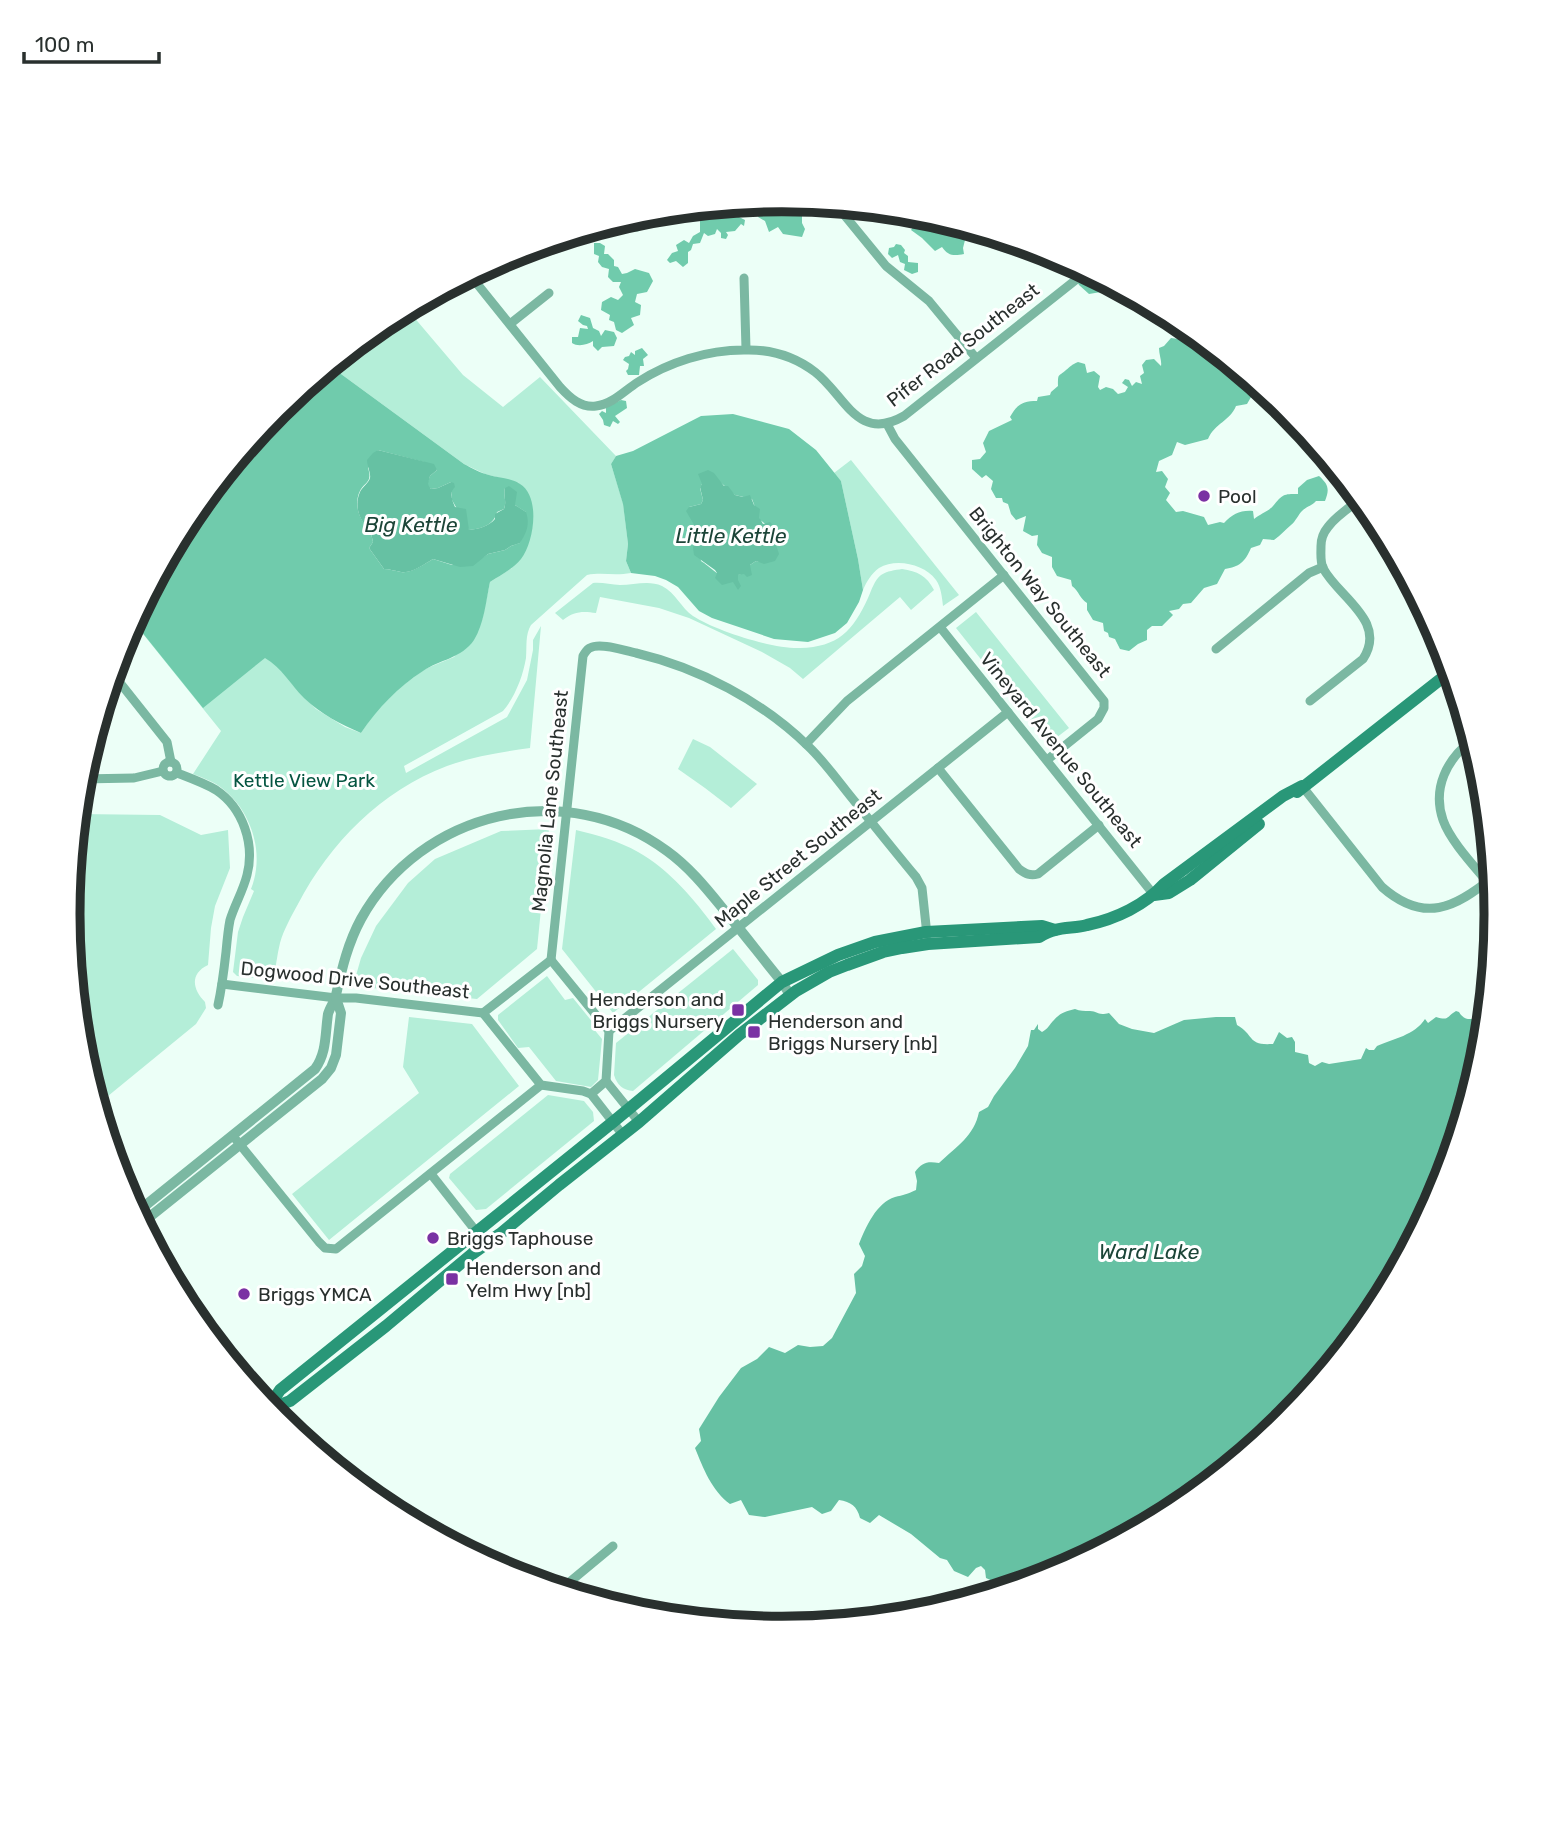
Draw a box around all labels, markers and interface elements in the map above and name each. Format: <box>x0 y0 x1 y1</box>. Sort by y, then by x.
scale bar <box>24 21 159 65</box>
text: 100 m <box>35 32 94 57</box>
street label: Pifer Road Southeast <box>882 278 1044 412</box>
place label: Pool <box>1218 485 1257 508</box>
marker: Pool <box>1196 488 1212 504</box>
street label: Brighton Way Southeast <box>964 502 1116 682</box>
water label: Big Kettle <box>364 512 458 537</box>
water label: Little Kettle <box>675 523 787 548</box>
street label: Vineyard Avenue Southeast <box>975 648 1147 853</box>
street label: Magnolia Lane Southeast <box>527 688 573 913</box>
park label: Kettle View Park <box>233 769 375 792</box>
street label: Maple Street Southeast <box>710 783 886 932</box>
street label: Dogwood Drive Southeast <box>239 957 471 1004</box>
place label: Henderson and Briggs Nursery <box>589 988 724 1033</box>
marker: Henderson and Briggs Nursery <box>730 1002 746 1018</box>
place label: Henderson and Briggs Nursery [nb] <box>768 1010 938 1055</box>
marker: Henderson and Briggs Nursery [nb] <box>746 1024 762 1040</box>
place label: Briggs Taphouse <box>447 1227 593 1250</box>
marker: Briggs Taphouse <box>425 1230 441 1246</box>
water label: Ward Lake <box>1099 1239 1200 1264</box>
place label: Henderson and Yelm Hwy [nb] <box>466 1257 601 1302</box>
marker: Henderson and Yelm Hwy [nb] <box>444 1271 460 1287</box>
place label: Briggs YMCA <box>258 1283 372 1306</box>
marker: Briggs YMCA <box>236 1286 252 1302</box>

